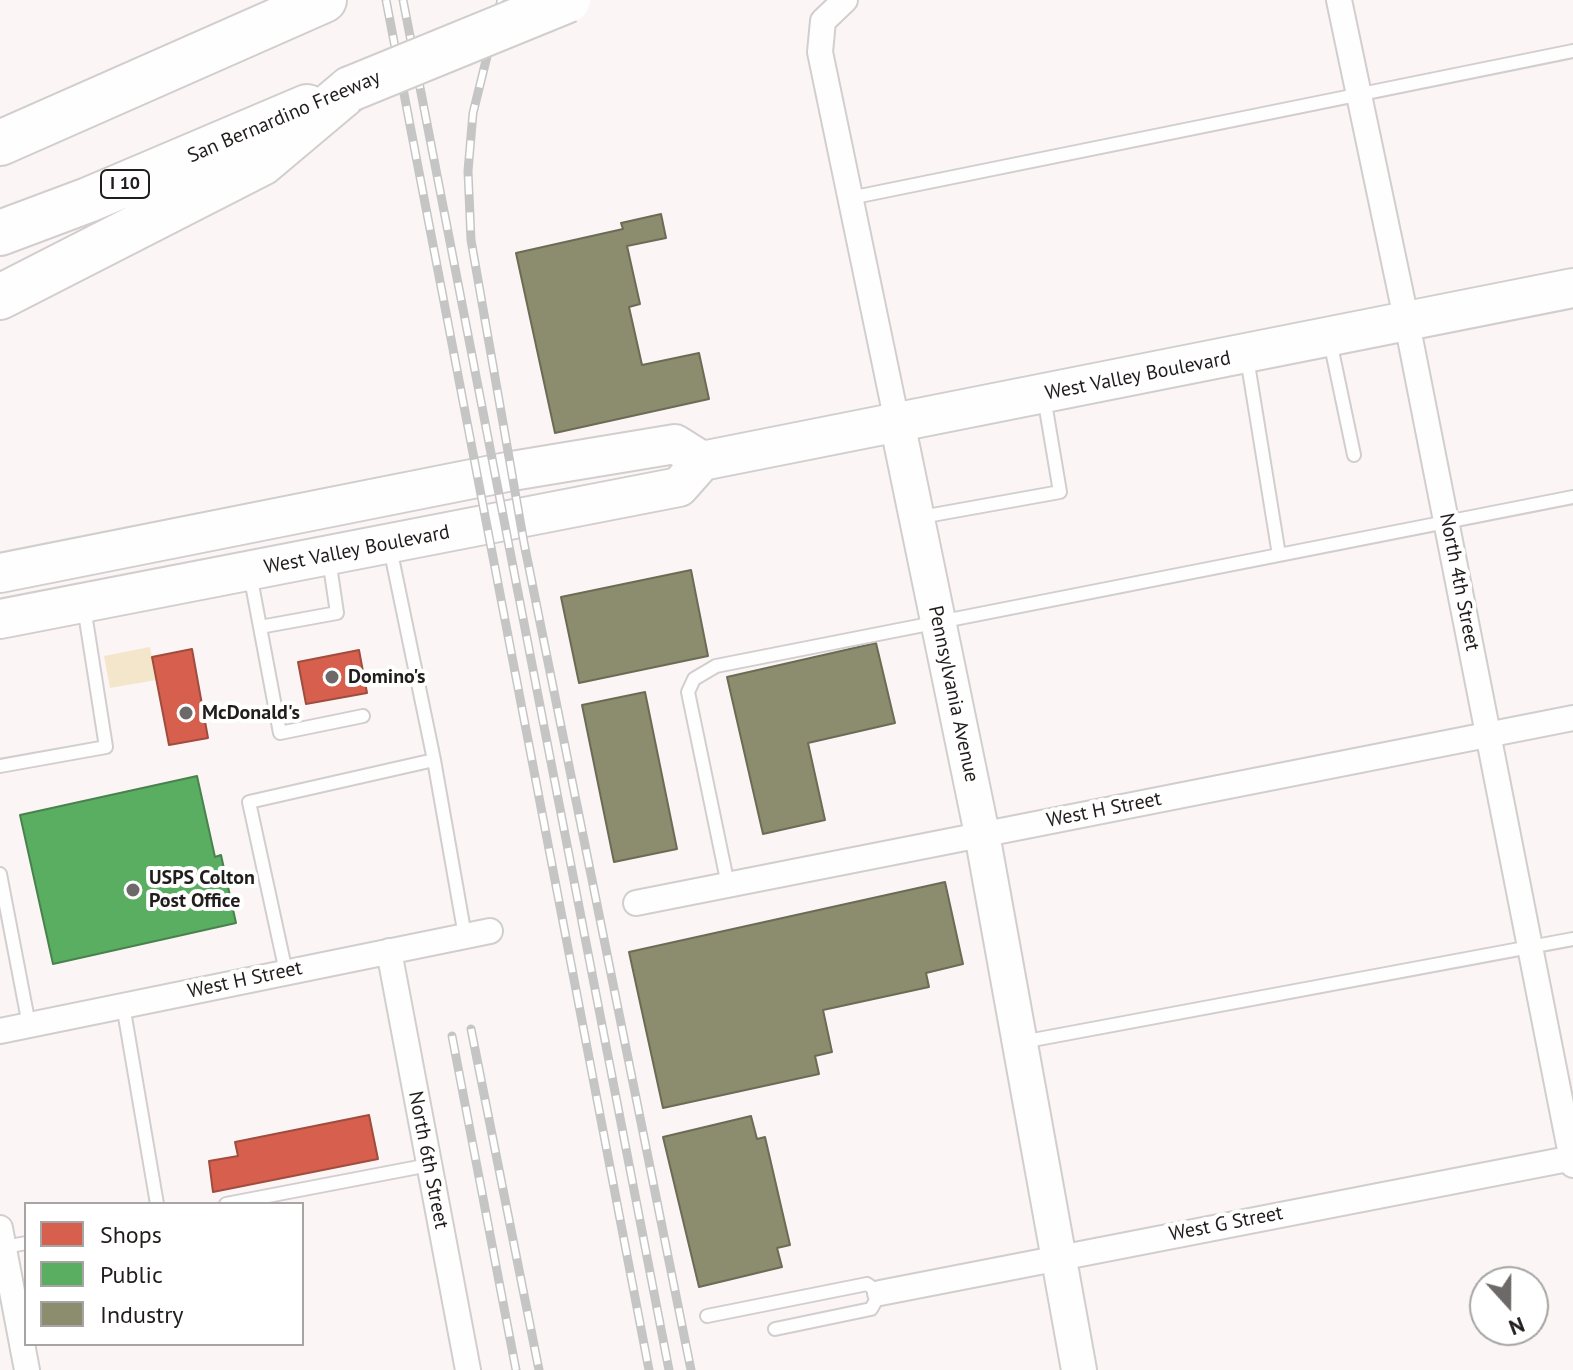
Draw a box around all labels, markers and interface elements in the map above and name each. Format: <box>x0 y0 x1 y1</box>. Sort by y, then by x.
street label: San Bernardino Freeway <box>184 65 384 169</box>
road number: I 10 <box>101 170 149 198</box>
street label: West Valley Boulevard <box>1043 346 1233 406</box>
street label: North 4th Street <box>1434 511 1484 653</box>
street label: West Valley Boulevard <box>262 520 452 580</box>
street label: Pennsylvania Avenue <box>923 604 983 784</box>
place label: Domino's <box>348 665 425 689</box>
marker: Domino's <box>323 668 341 686</box>
place label: McDonald's <box>202 701 300 725</box>
marker: McDonald's <box>177 704 195 722</box>
street label: West H Street <box>1045 787 1163 833</box>
place label: USPS Colton Post Office <box>149 866 255 913</box>
marker: USPS Colton Post Office <box>124 881 142 899</box>
street label: West H Street <box>186 956 304 1004</box>
street label: North 6th Street <box>403 1089 453 1231</box>
street label: West G Street <box>1167 1201 1285 1247</box>
legend <box>24 1202 304 1346</box>
text: Shops <box>100 1219 162 1250</box>
text: Public <box>100 1259 163 1290</box>
north arrow <box>1469 1266 1549 1346</box>
text: Industry <box>100 1299 184 1330</box>
text: N <box>1505 1311 1529 1342</box>

